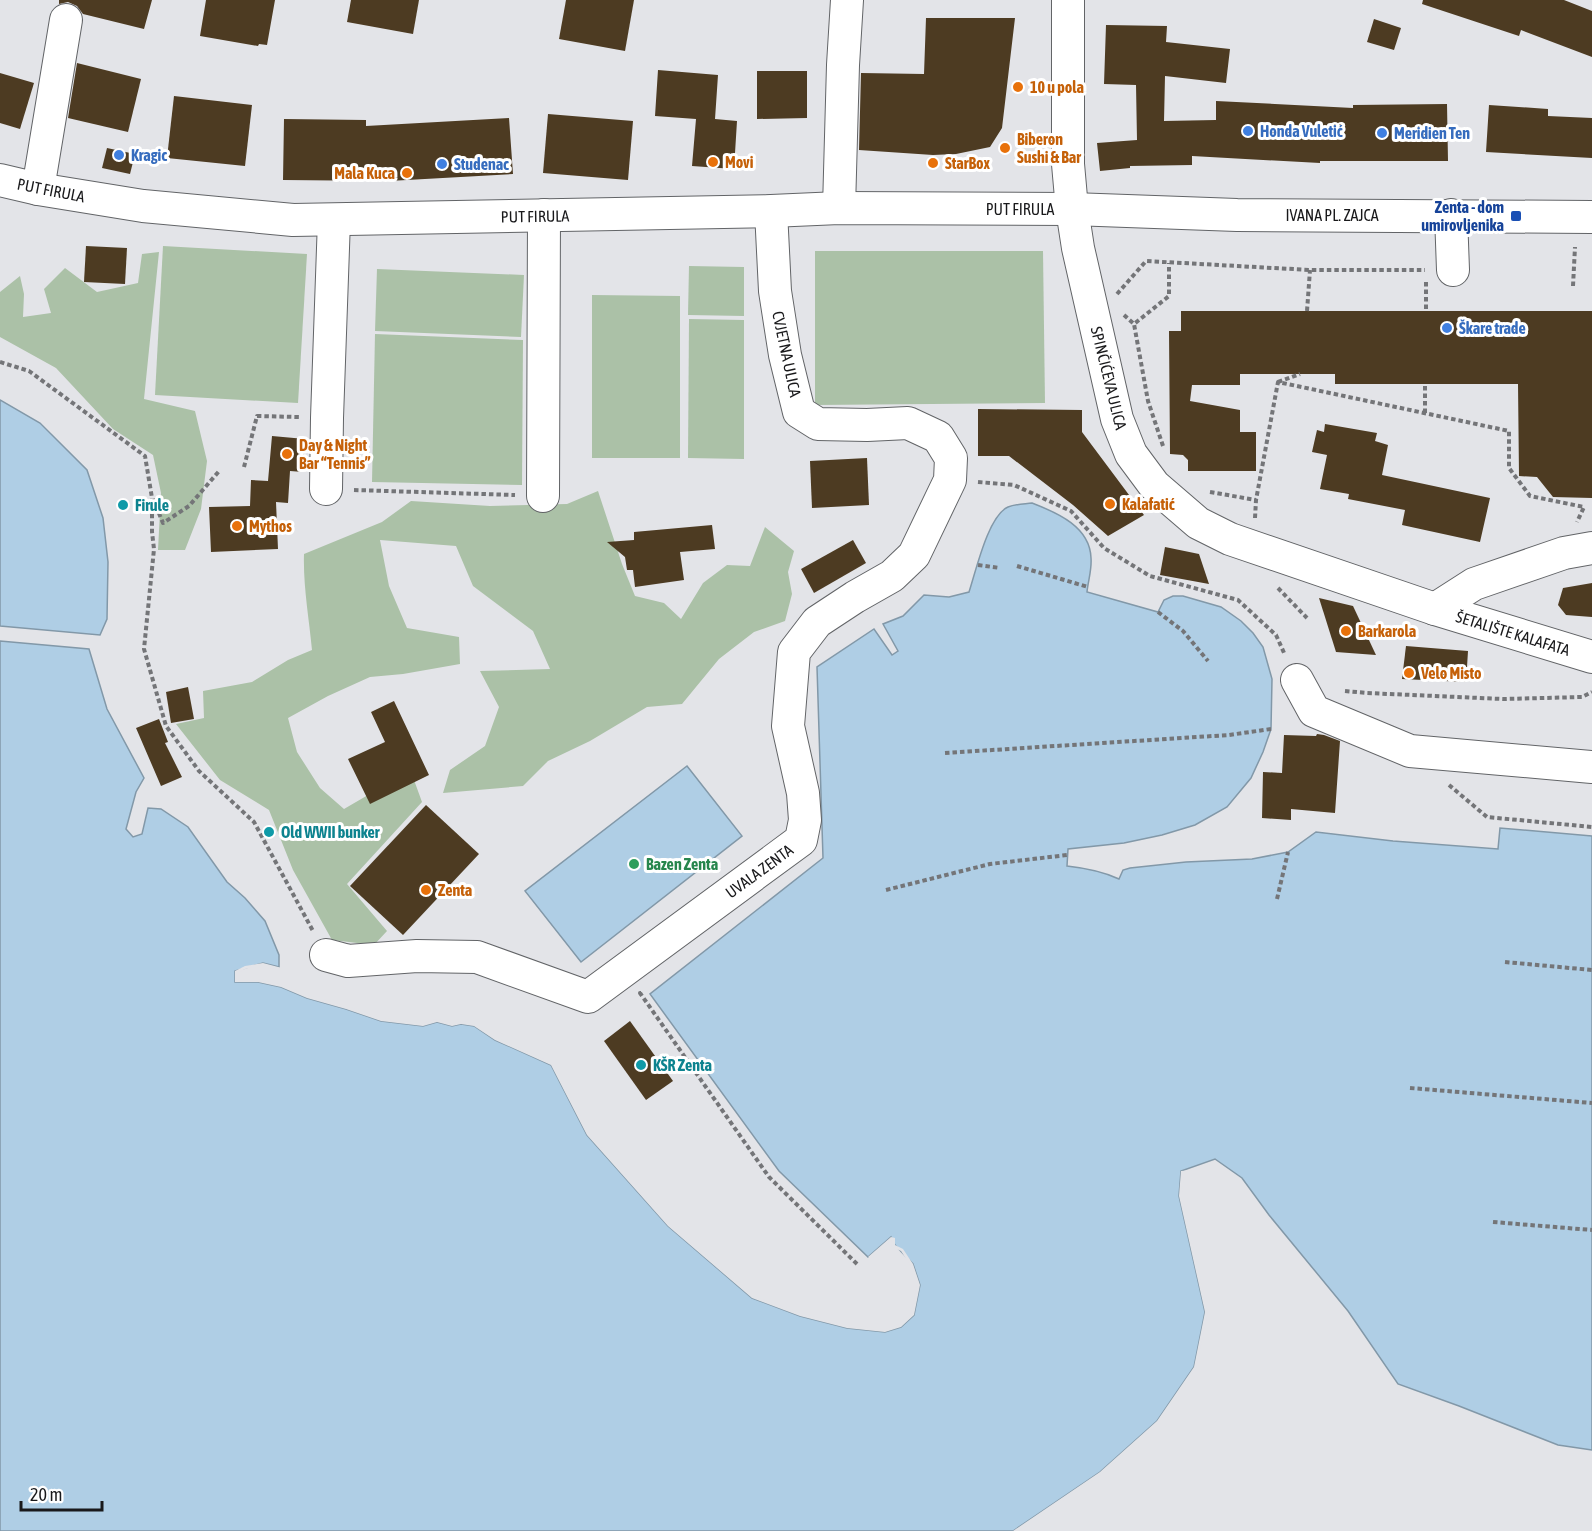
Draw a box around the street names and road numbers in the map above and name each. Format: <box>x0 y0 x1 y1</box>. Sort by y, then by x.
street label: PUT FIRULA <box>16 175 86 205</box>
street label: PUT FIRULA <box>986 200 1054 218</box>
street label: PUT FIRULA <box>501 206 570 226</box>
street label: IVANA PL. ZAJCA <box>1285 206 1379 224</box>
street label: CVJETNA ULICA <box>769 309 805 399</box>
street label: SPINČIĆEVA ULICA <box>1087 325 1131 432</box>
street label: ŠETALIŠTE KALAFATA <box>1454 607 1572 659</box>
street label: UVALA ZENTA <box>722 840 796 901</box>

